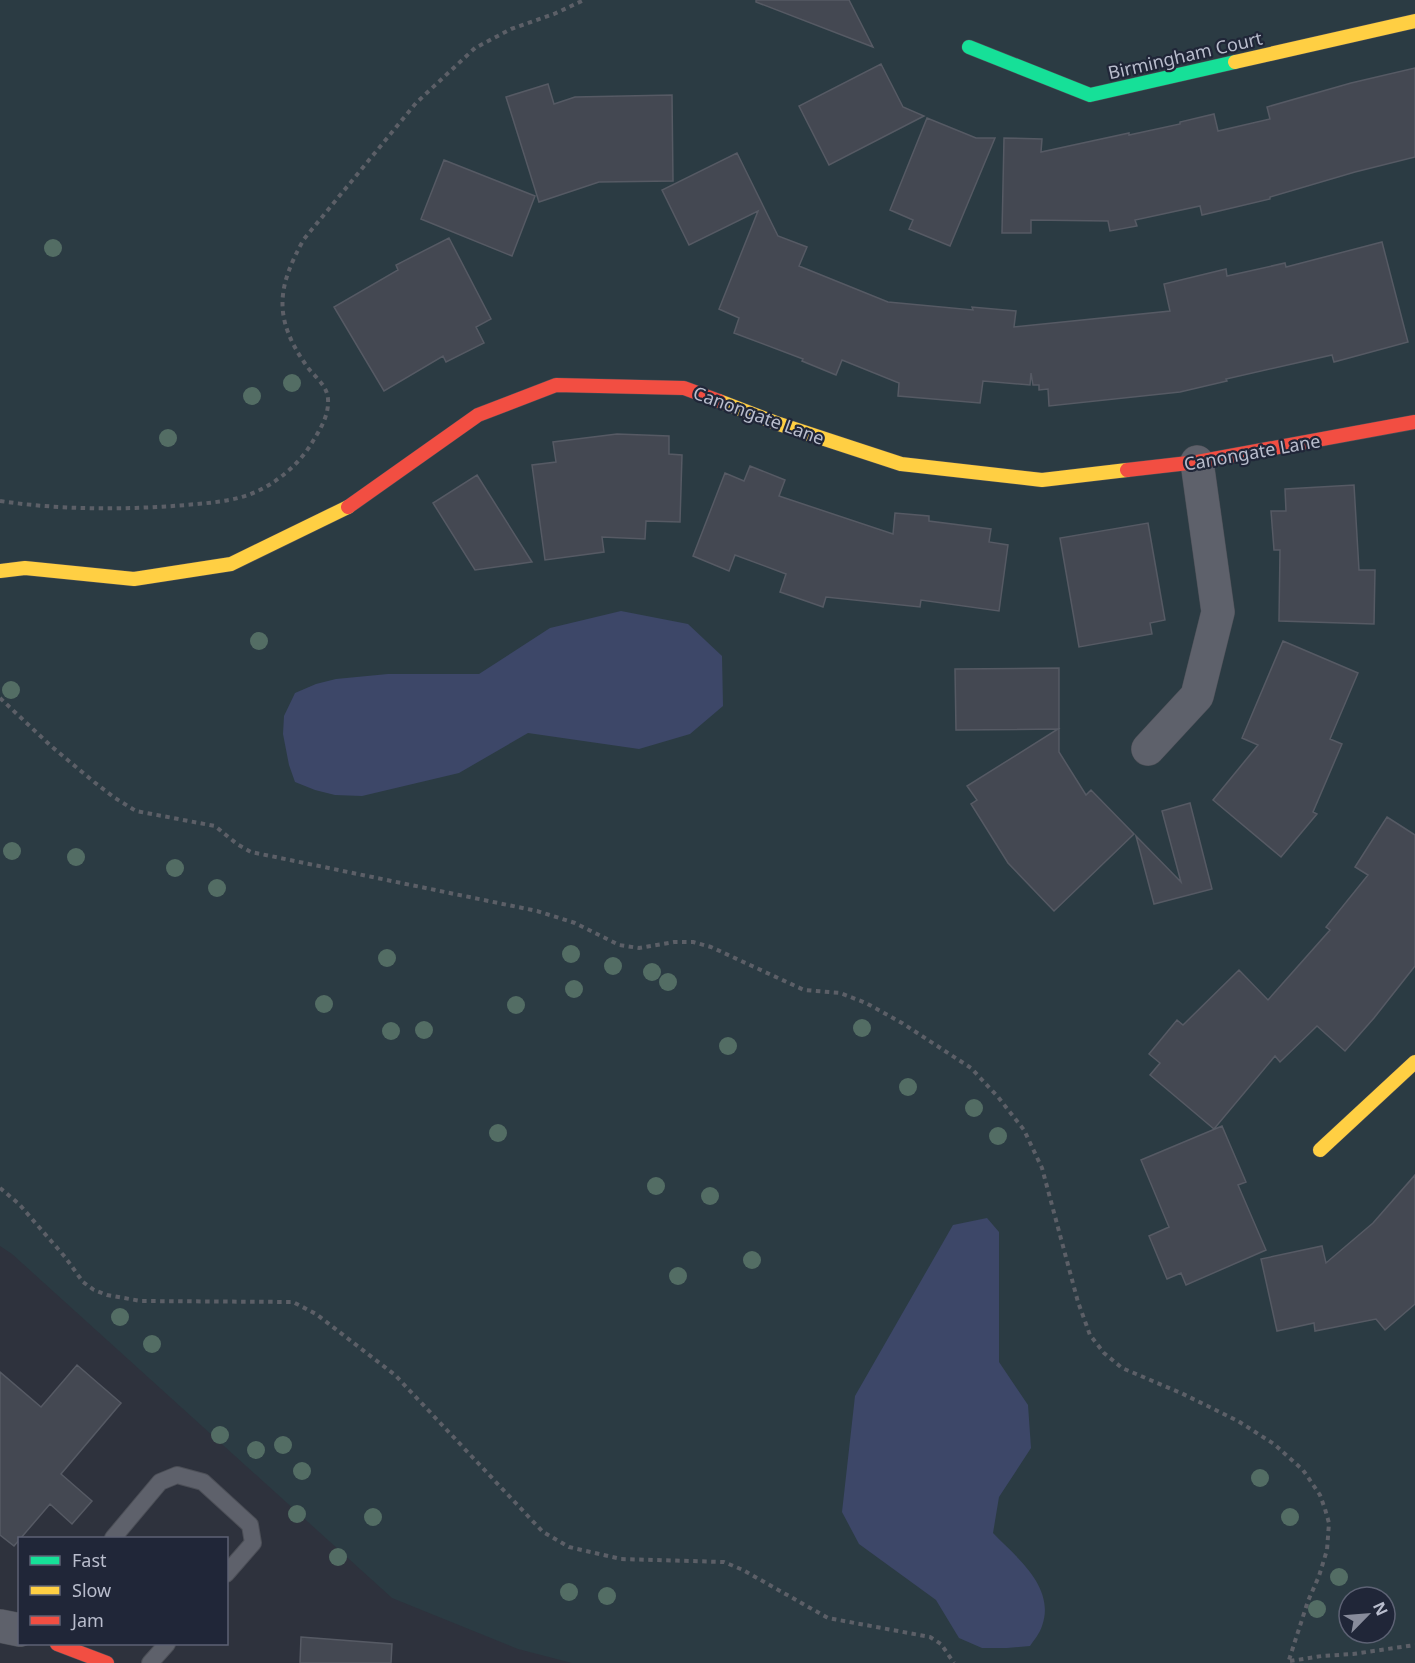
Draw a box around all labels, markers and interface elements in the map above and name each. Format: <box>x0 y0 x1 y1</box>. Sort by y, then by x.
street label: Birmingham Court <box>1106 25 1265 84</box>
street label: Canongate Lane <box>690 380 828 450</box>
street label: Canongate Lane <box>1182 428 1322 476</box>
legend <box>18 1537 228 1645</box>
text: Fast <box>72 1548 107 1572</box>
text: Slow <box>72 1578 111 1602</box>
north arrow <box>1337 1585 1397 1645</box>
text: N <box>1368 1598 1393 1619</box>
text: Jam <box>70 1608 104 1632</box>

